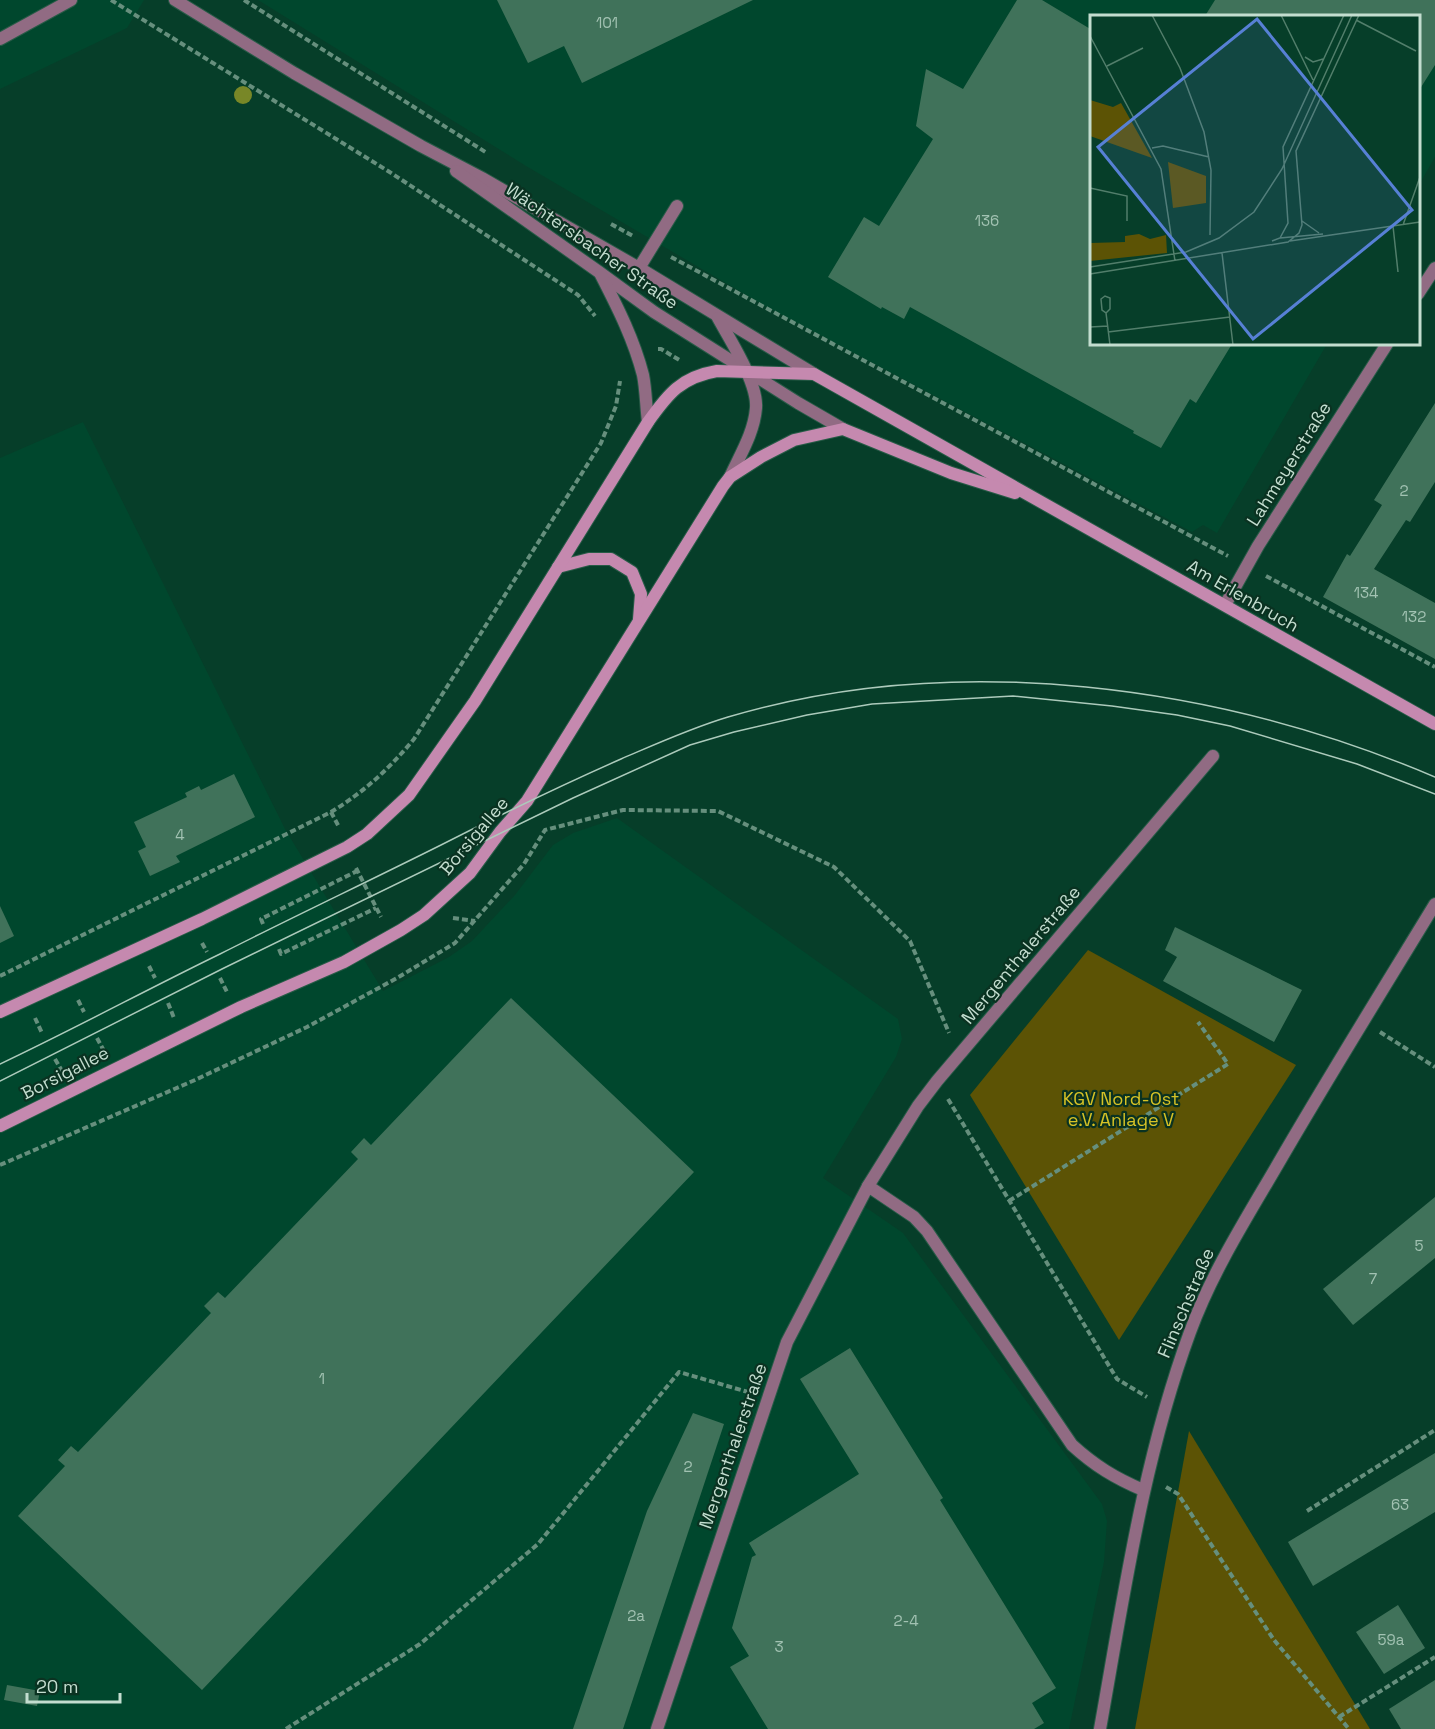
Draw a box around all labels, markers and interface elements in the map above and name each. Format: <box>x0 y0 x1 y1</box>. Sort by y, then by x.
house number: 101 <box>596 13 618 32</box>
inset map <box>1090 15 1420 345</box>
street label: Wächtersbacher Straße <box>501 177 683 314</box>
house number: 136 <box>975 211 999 230</box>
street label: Lahmeyerstraße <box>1241 397 1336 530</box>
house number: 2 <box>1399 481 1409 500</box>
street label: Am Erlenbruch <box>1183 554 1303 637</box>
house number: 134 <box>1354 583 1378 602</box>
house number: 132 <box>1402 607 1426 626</box>
street label: Borsigallee <box>434 792 513 880</box>
house number: 4 <box>175 825 185 844</box>
street label: Mergenthalerstraße <box>956 881 1085 1028</box>
street label: Borsigallee <box>17 1041 113 1104</box>
park label: KGV Nord-Ost e.V. Anlage V <box>1063 1087 1179 1131</box>
house number: 5 <box>1415 1236 1424 1255</box>
street label: Flinschstraße <box>1152 1244 1219 1361</box>
house number: 7 <box>1369 1269 1377 1288</box>
street label: Mergenthalerstraße <box>693 1360 772 1532</box>
house number: 1 <box>319 1369 325 1388</box>
house number: 2 <box>683 1457 693 1476</box>
house number: 63 <box>1391 1495 1409 1514</box>
house number: 2a <box>627 1606 645 1625</box>
house number: 2-4 <box>893 1611 919 1630</box>
house number: 59a <box>1378 1630 1405 1649</box>
house number: 3 <box>774 1637 784 1656</box>
scale bar <box>27 1666 120 1704</box>
text: 20 m <box>36 1675 79 1698</box>

